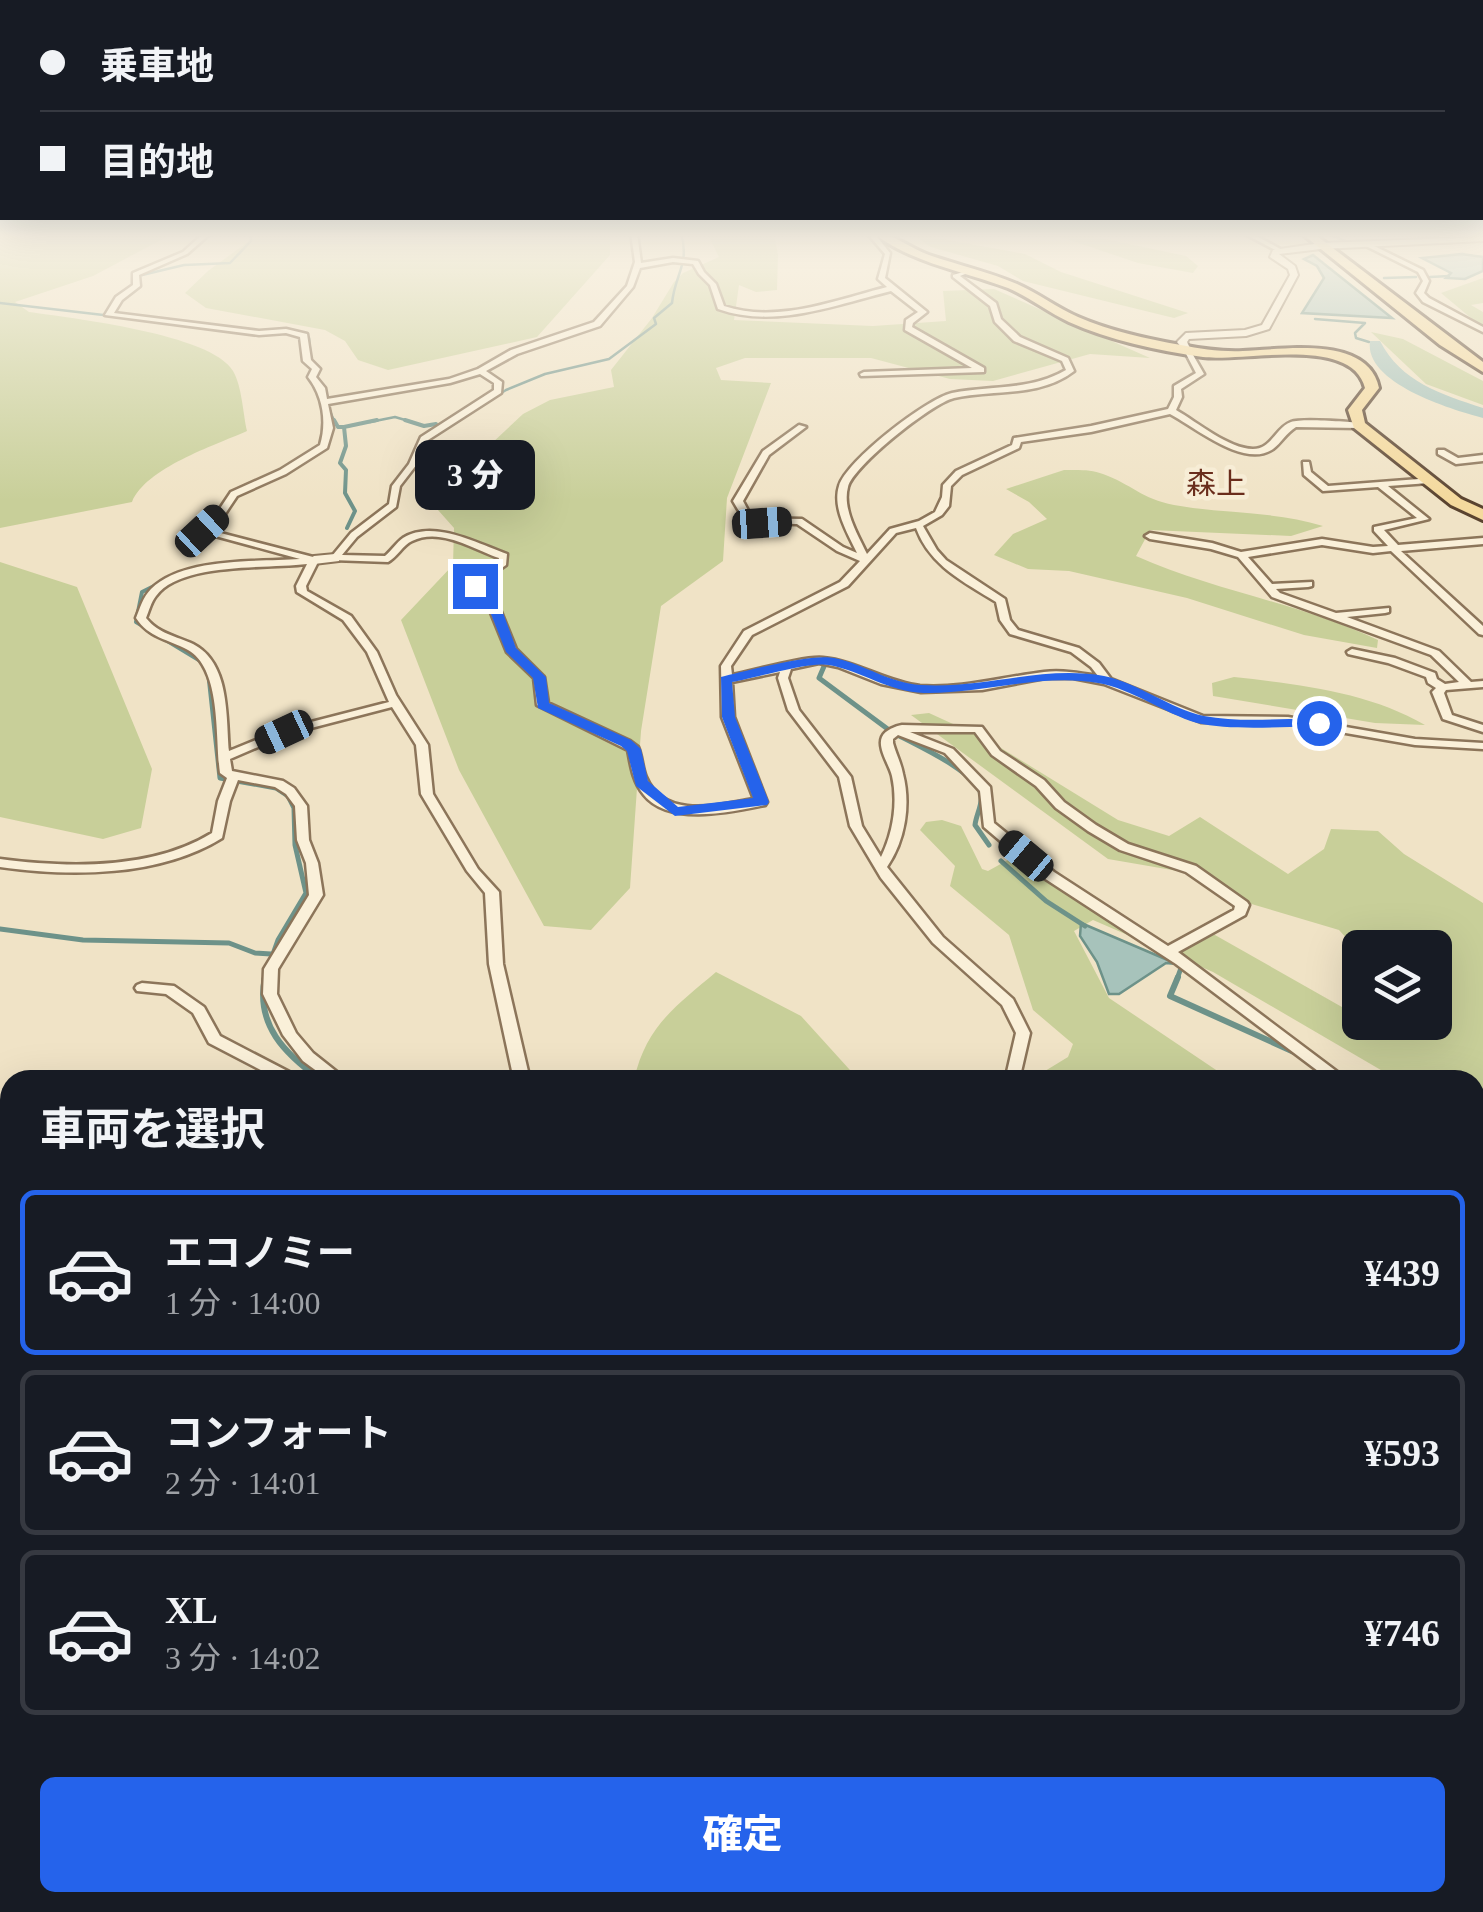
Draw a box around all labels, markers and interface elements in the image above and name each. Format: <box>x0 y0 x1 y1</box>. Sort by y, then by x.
text: 乗車地 <box>100 45 214 87</box>
text: 目的地 <box>100 141 214 183</box>
callout: 3 分 <box>415 441 535 511</box>
text: 3 分 <box>447 457 503 493</box>
district label: 森上 <box>1186 467 1246 500</box>
car <box>170 500 234 562</box>
car <box>731 506 793 540</box>
route end <box>453 564 498 609</box>
route start <box>1297 701 1342 746</box>
car <box>250 706 318 758</box>
car <box>993 825 1059 887</box>
map controls <box>1342 930 1452 1040</box>
button: layers <box>1342 930 1452 1040</box>
text: 車両を選択 <box>40 1105 265 1155</box>
icon: car <box>45 1228 135 1318</box>
text: エコノミー <box>165 1232 355 1274</box>
text: ¥439 <box>1364 1252 1440 1294</box>
text: 1 分 · 14:00 <box>165 1285 321 1321</box>
icon: car <box>45 1408 135 1498</box>
text: コンフォート <box>165 1412 392 1454</box>
text: ¥593 <box>1364 1432 1440 1474</box>
text: 2 分 · 14:01 <box>165 1465 321 1501</box>
icon: car <box>45 1588 135 1678</box>
text: XL <box>165 1589 218 1631</box>
text: ¥746 <box>1364 1612 1440 1654</box>
text: 3 分 · 14:02 <box>165 1640 321 1676</box>
button: 確定 <box>40 1777 1445 1892</box>

